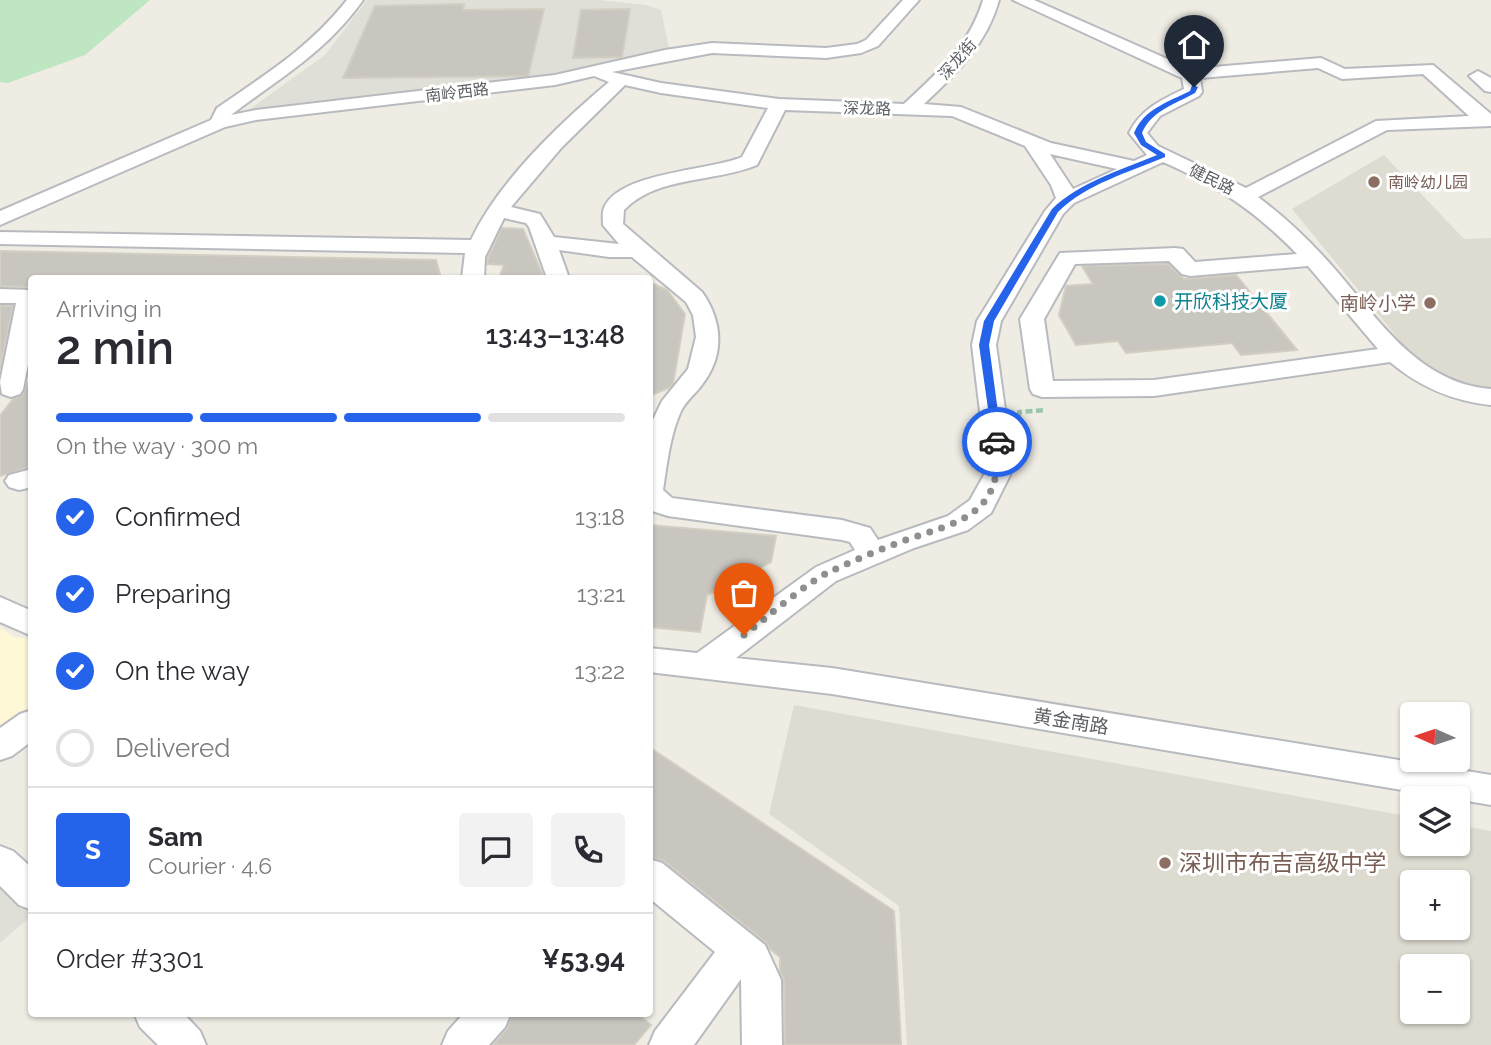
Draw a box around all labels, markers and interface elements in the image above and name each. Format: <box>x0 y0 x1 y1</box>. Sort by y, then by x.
pin <box>1164 15 1224 87</box>
icon: home <box>1175 26 1213 64</box>
street label: 深龙街 <box>934 35 980 84</box>
street label: 南岭西路 <box>424 79 490 106</box>
street label: 深龙路 <box>843 99 891 118</box>
street label: 健民路 <box>1186 160 1238 199</box>
place label: 南岭幼儿园 <box>1388 173 1468 192</box>
marker: 南岭幼儿园 <box>1366 174 1382 190</box>
place label: 开欣科技大厦 <box>1174 290 1288 312</box>
place label: 南岭小学 <box>1340 292 1416 314</box>
marker: 开欣科技大厦 <box>1152 293 1168 309</box>
text: Arriving in <box>56 295 162 322</box>
marker: 南岭小学 <box>1422 295 1438 311</box>
text: 13:43–13:48 <box>486 320 625 350</box>
text: 2 min <box>56 321 174 375</box>
courier <box>962 407 1032 477</box>
icon: car <box>978 423 1016 461</box>
text: On the way · 300 m <box>56 432 258 459</box>
icon: check <box>56 498 94 536</box>
text: Confirmed <box>115 502 241 532</box>
text: 13:18 <box>575 503 625 530</box>
pin <box>714 563 774 635</box>
icon: bag <box>725 574 763 612</box>
icon: check <box>56 575 94 613</box>
text: Preparing <box>115 579 231 609</box>
text: 13:21 <box>577 580 625 607</box>
icon: check <box>56 652 94 690</box>
text: On the way <box>115 656 250 686</box>
text: 13:22 <box>575 657 625 684</box>
north arrow <box>1400 702 1470 772</box>
map controls <box>1400 702 1470 1024</box>
street label: 黄金南路 <box>1032 704 1110 738</box>
text: Delivered <box>115 733 230 763</box>
button: layers <box>1400 786 1470 856</box>
button: chat <box>459 813 533 887</box>
button: phone <box>551 813 625 887</box>
text: Sam <box>148 822 203 852</box>
text: S <box>85 835 101 865</box>
place label: 深圳市布吉高级中学 <box>1179 849 1386 876</box>
text: Courier · 4.6 <box>148 852 272 879</box>
marker: 深圳市布吉高级中学 <box>1157 855 1173 871</box>
button: + <box>1400 870 1470 940</box>
text: Order #3301 <box>56 944 203 974</box>
text: ¥53.94 <box>542 944 625 974</box>
button: − <box>1400 954 1470 1024</box>

